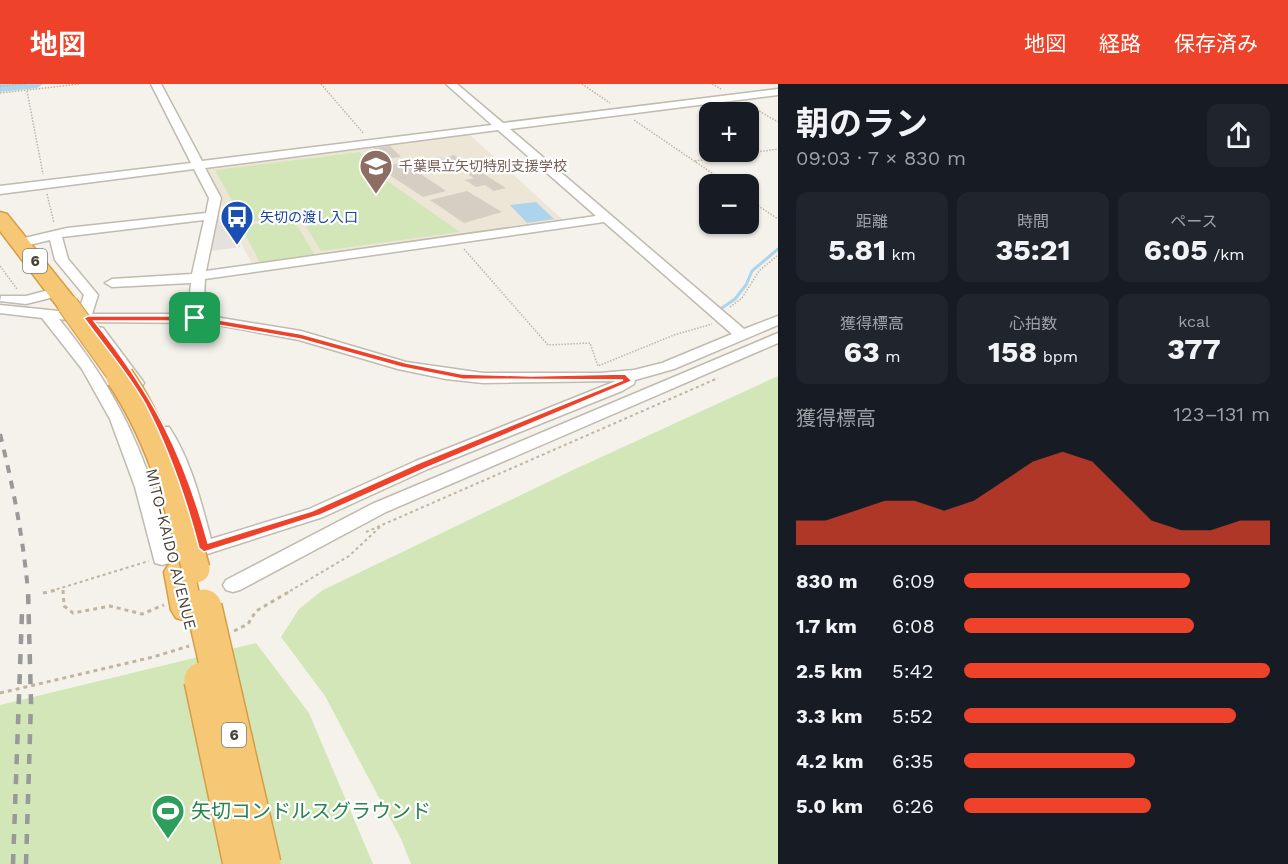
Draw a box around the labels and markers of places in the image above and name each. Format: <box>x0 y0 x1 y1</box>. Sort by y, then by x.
school or university icon: 千葉県立矢切特別支援学校 <box>358 148 394 195</box>
place label: 千葉県立矢切特別支援学校 <box>399 158 567 174</box>
bus stop icon: 矢切の渡し入口 <box>219 199 255 246</box>
place label: 矢切の渡し入口 <box>260 209 358 225</box>
pin <box>169 292 220 343</box>
sports icon: 矢切コンドルスグラウンド <box>150 793 186 840</box>
place label: 矢切コンドルスグラウンド <box>191 799 431 823</box>

